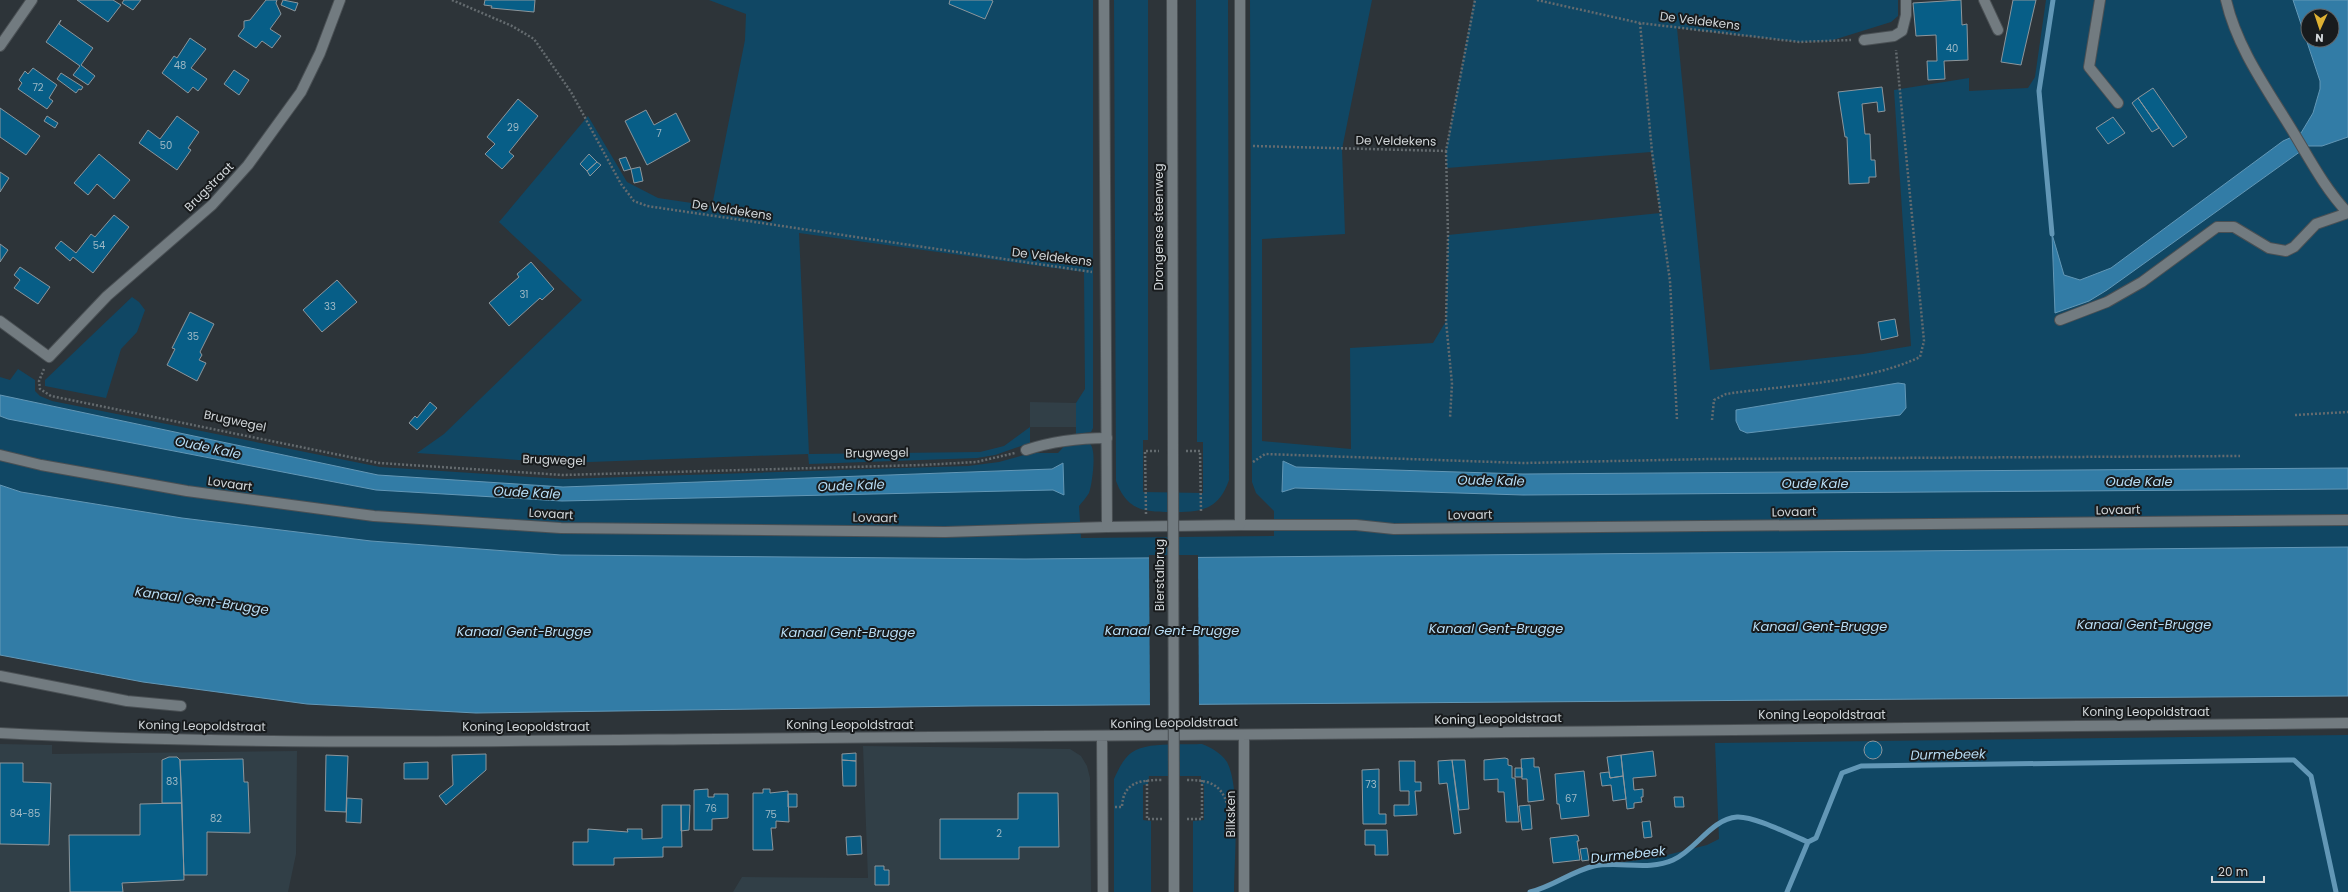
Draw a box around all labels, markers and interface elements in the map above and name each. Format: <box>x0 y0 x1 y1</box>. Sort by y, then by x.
street label: De Veldekens <box>1659 7 1741 34</box>
north arrow <box>2300 8 2340 48</box>
text: N <box>2315 30 2324 46</box>
house number: 40 <box>1946 41 1958 56</box>
house number: 48 <box>174 58 186 73</box>
house number: 72 <box>32 80 44 95</box>
house number: 29 <box>507 120 519 135</box>
house number: 7 <box>656 126 662 141</box>
street label: De Veldekens <box>1355 131 1437 150</box>
house number: 50 <box>160 138 172 153</box>
street label: Brugstraat <box>180 158 237 215</box>
street label: Drongense steenweg <box>1150 163 1167 291</box>
street label: De Veldekens <box>691 195 773 224</box>
house number: 54 <box>93 238 105 253</box>
street label: De Veldekens <box>1011 243 1093 270</box>
house number: 31 <box>519 287 529 302</box>
house number: 33 <box>324 299 336 314</box>
house number: 35 <box>187 329 199 344</box>
street label: Brugwegel <box>202 406 268 435</box>
water label: Oude Kale <box>173 431 243 464</box>
street label: Brugwegel <box>845 443 909 462</box>
street label: Brugwegel <box>522 450 586 469</box>
water label: Oude Kale <box>1457 470 1525 491</box>
street label: Lovaart <box>207 472 253 495</box>
water label: Oude Kale <box>2105 472 2173 491</box>
water label: Oude Kale <box>1781 474 1849 493</box>
water label: Oude Kale <box>817 475 885 496</box>
water label: Oude Kale <box>493 481 561 504</box>
street label: Lovaart <box>2096 501 2140 518</box>
street label: Lovaart <box>1772 503 1816 520</box>
street label: Lovaart <box>528 504 574 523</box>
street label: Lovaart <box>1448 506 1492 523</box>
street label: Lovaart <box>853 509 897 526</box>
street label: Bierstalbrug <box>1151 539 1168 611</box>
water label: Kanaal Gent-Brugge <box>134 582 270 619</box>
water label: Kanaal Gent-Brugge <box>2077 615 2211 634</box>
water label: Kanaal Gent-Brugge <box>1753 617 1887 636</box>
water label: Kanaal Gent-Brugge <box>1429 619 1563 638</box>
water label: Kanaal Gent-Brugge <box>1105 621 1239 640</box>
water label: Kanaal Gent-Brugge <box>457 622 591 641</box>
water label: Kanaal Gent-Brugge <box>781 623 915 642</box>
street label: Koning Leopoldstraat <box>2082 703 2210 720</box>
street label: Koning Leopoldstraat <box>1758 706 1886 723</box>
street label: Koning Leopoldstraat <box>1434 709 1562 728</box>
street label: Koning Leopoldstraat <box>1110 713 1238 732</box>
street label: Koning Leopoldstraat <box>138 716 266 735</box>
street label: Koning Leopoldstraat <box>786 716 914 733</box>
street label: Koning Leopoldstraat <box>462 718 590 735</box>
water label: Durmebeek <box>1910 744 1987 765</box>
house number: 83 <box>166 774 178 789</box>
house number: 73 <box>1365 777 1377 792</box>
street label: Bilksken <box>1222 790 1239 838</box>
house number: 67 <box>1565 791 1577 806</box>
house number: 76 <box>705 801 717 816</box>
house number: 84-85 <box>10 806 40 821</box>
house number: 75 <box>765 807 777 822</box>
house number: 82 <box>210 811 222 826</box>
house number: 2 <box>996 826 1002 841</box>
water label: Durmebeek <box>1590 841 1668 868</box>
scale bar <box>2212 858 2264 884</box>
text: 20 m <box>2218 863 2248 880</box>

